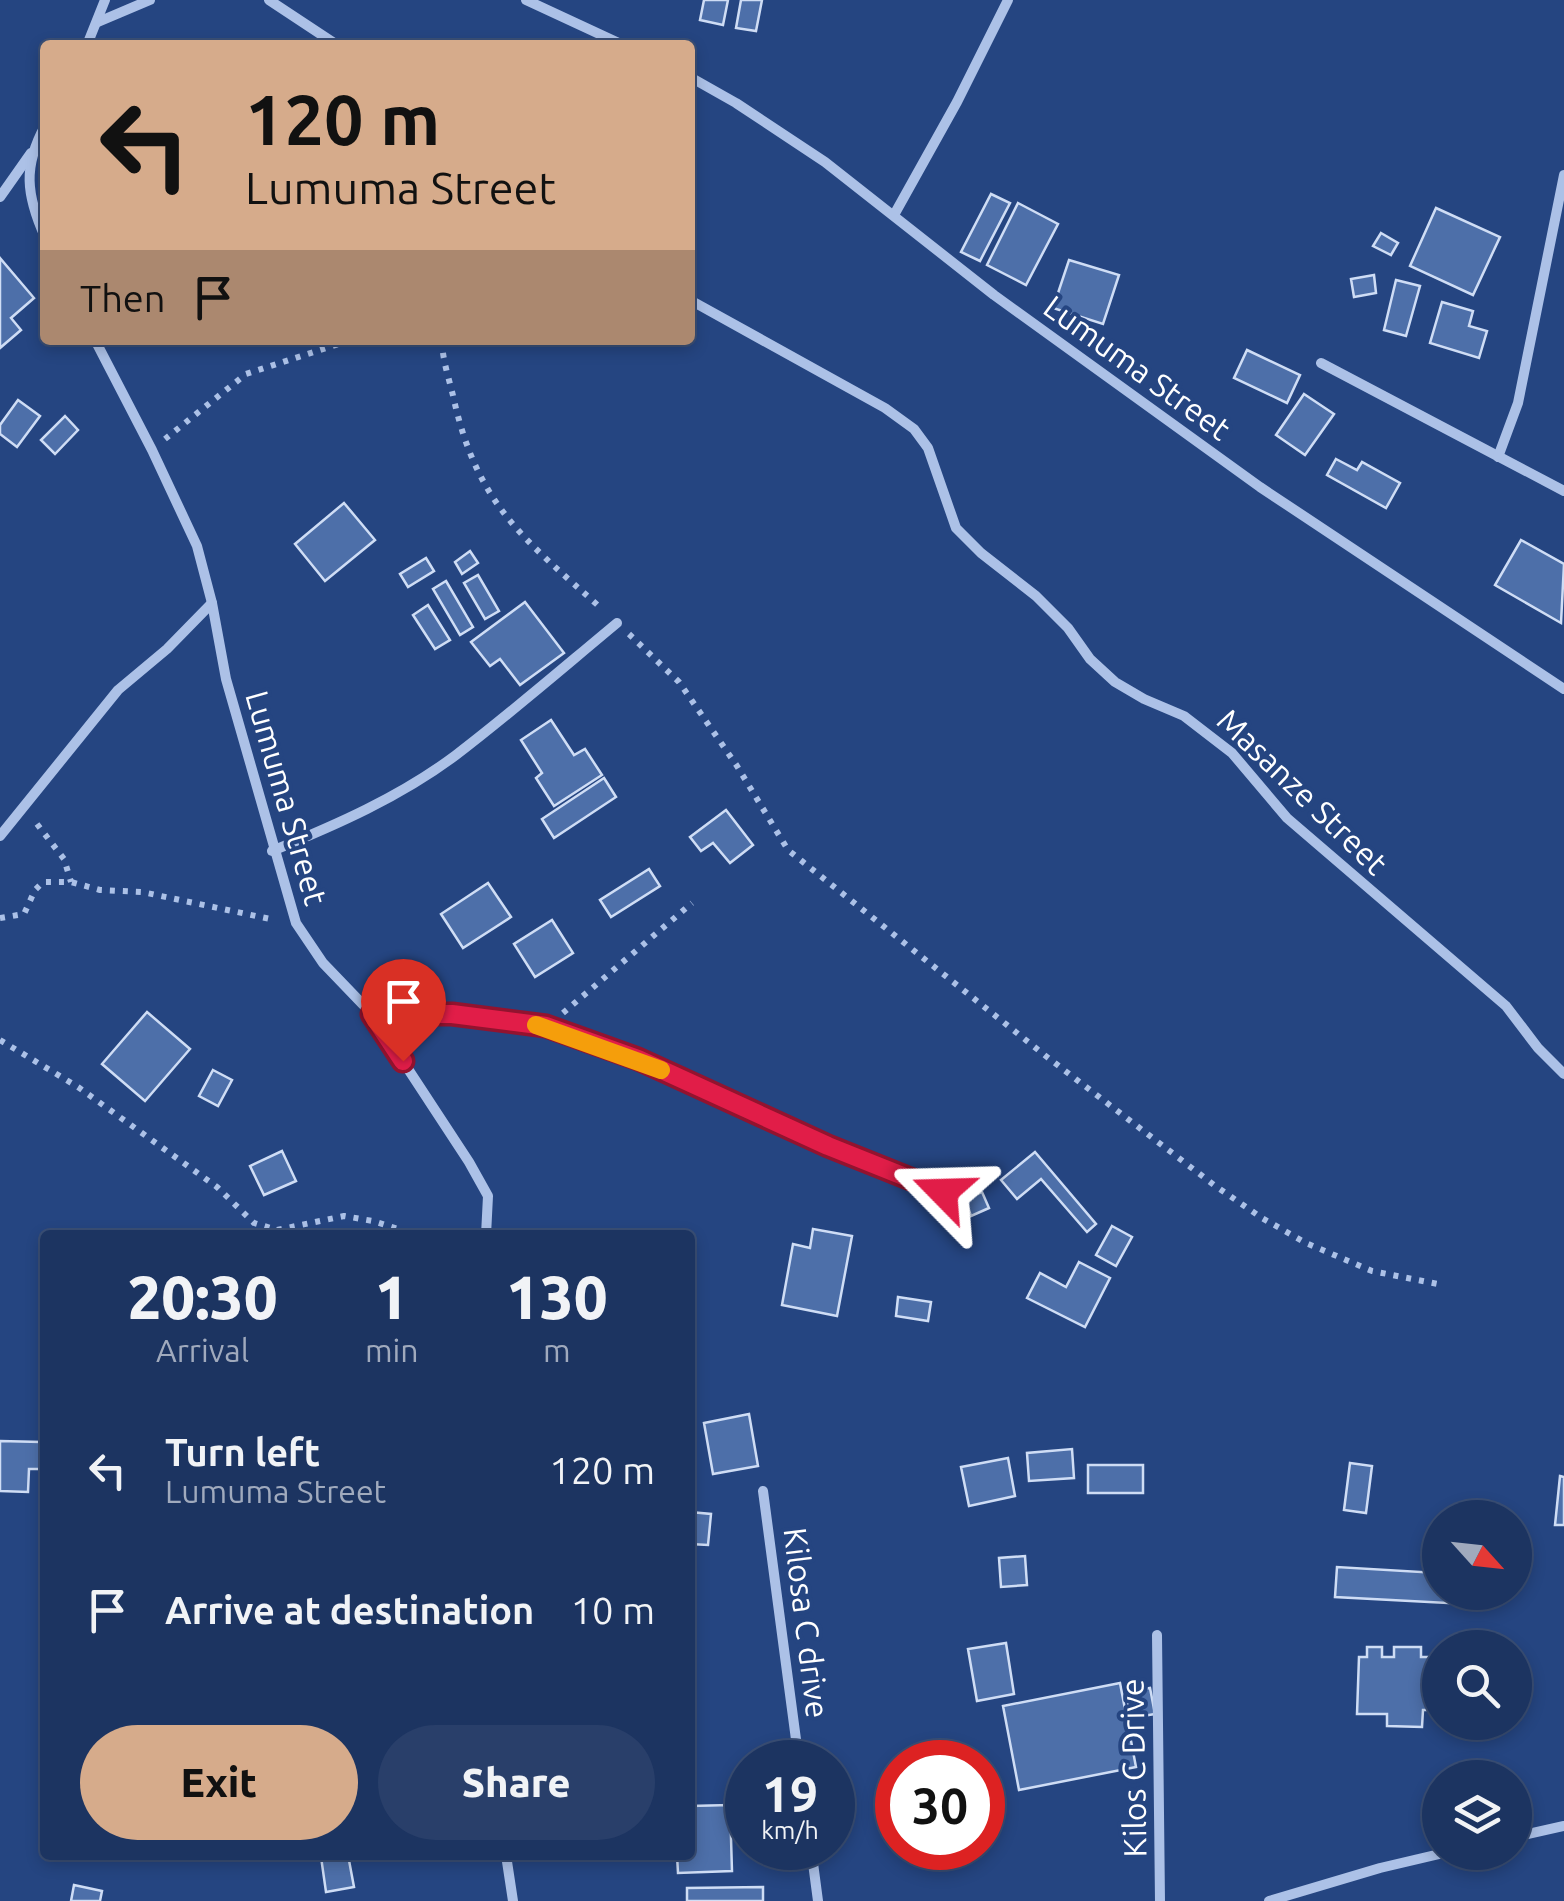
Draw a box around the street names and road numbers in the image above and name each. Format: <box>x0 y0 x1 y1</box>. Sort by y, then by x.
street label: Lumuma Street <box>1038 288 1238 447</box>
street label: Lumuma Street <box>239 686 335 909</box>
street label: Masanze Street <box>1210 701 1395 881</box>
street label: Kilosa C drive <box>777 1526 837 1720</box>
street label: Kilos C Drive <box>1113 1678 1153 1858</box>

